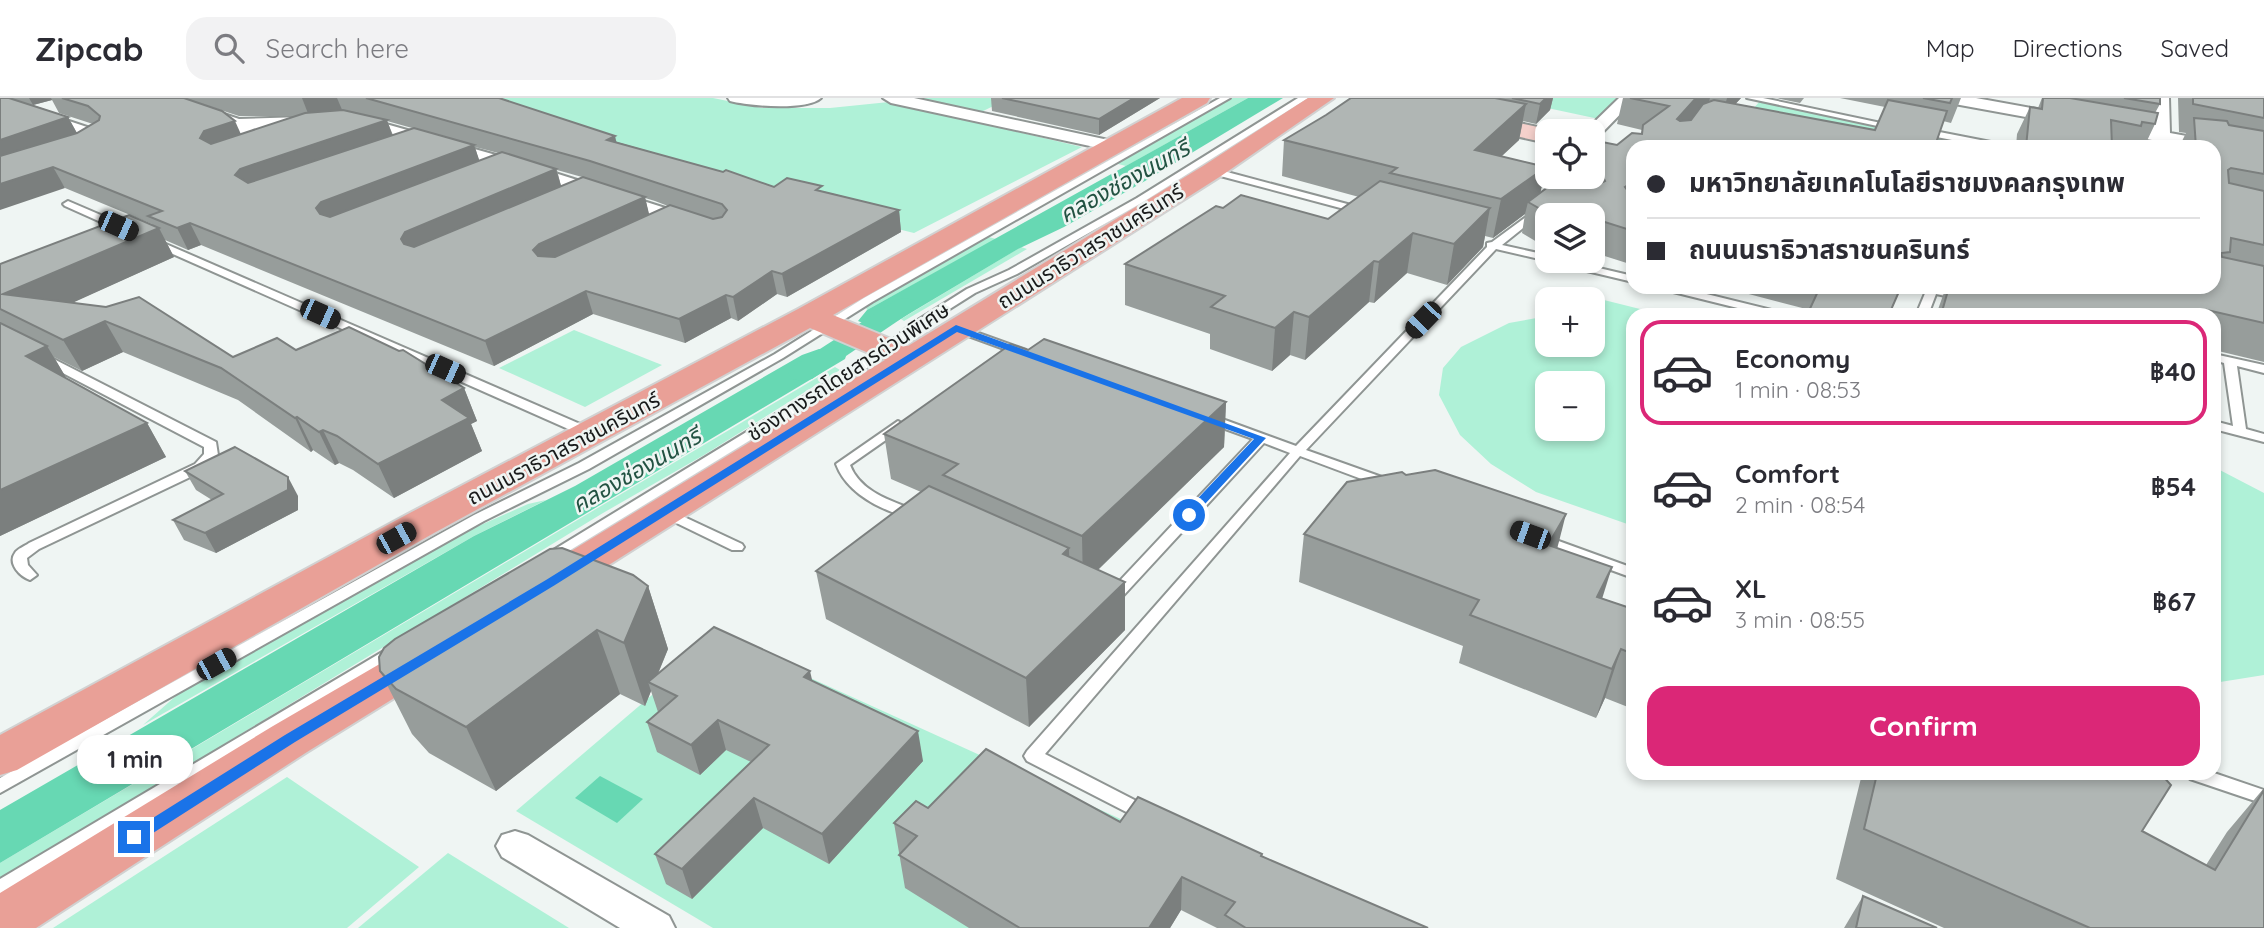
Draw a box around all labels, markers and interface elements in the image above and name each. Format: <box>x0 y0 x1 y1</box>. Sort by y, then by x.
search box <box>186 17 676 80</box>
text: Zipcab <box>35 28 144 69</box>
icon: search <box>210 29 248 67</box>
text: Search here <box>266 32 409 65</box>
text: Map <box>1926 33 1975 63</box>
text: Directions <box>2013 33 2123 63</box>
text: Saved <box>2161 33 2229 63</box>
map controls <box>1535 119 1605 441</box>
button: locate <box>1535 119 1605 189</box>
water label: คลองช่องนนทรี <box>1054 131 1198 229</box>
text: มหาวิทยาลัยเทคโนโลยีราชมงคลกรุงเทพ <box>1689 166 2125 199</box>
street label: ถนนนราธิวาสราชนครินทร์ <box>992 178 1189 314</box>
button: layers <box>1535 203 1605 273</box>
car <box>95 208 142 244</box>
text: ถนนนราธิวาสราชนครินทร์ <box>1689 233 1970 266</box>
button: + <box>1535 287 1605 357</box>
car <box>297 296 344 332</box>
street label: ช่องทางรถโดยสารด่วนพิเศษ <box>742 296 954 446</box>
car <box>1401 298 1446 342</box>
icon: car <box>1651 341 1714 404</box>
text: Economy <box>1735 342 1850 375</box>
car <box>422 351 469 387</box>
text: ฿40 <box>2150 355 2196 388</box>
button: − <box>1535 371 1605 441</box>
text: 1 min · 08:53 <box>1735 375 1861 404</box>
street label: ถนนนราธิวาสราชนครินทร์ <box>462 386 665 510</box>
water label: คลองช่องนนทรี <box>566 419 709 519</box>
icon: car <box>1651 456 1714 519</box>
text: Comfort <box>1735 457 1840 490</box>
text: ฿54 <box>2151 470 2196 503</box>
text: 2 min · 08:54 <box>1735 490 1865 519</box>
route start <box>1173 499 1205 531</box>
car <box>1507 518 1554 552</box>
car <box>373 519 420 557</box>
icon: car <box>1651 571 1714 634</box>
text: XL <box>1735 572 1767 605</box>
text: ฿67 <box>2152 585 2196 618</box>
text: 3 min · 08:55 <box>1735 605 1865 634</box>
car <box>193 645 240 683</box>
button: Confirm <box>1647 686 2200 766</box>
callout: 1 min <box>76 736 192 784</box>
text: 1 min <box>107 745 163 774</box>
route end <box>118 821 150 853</box>

